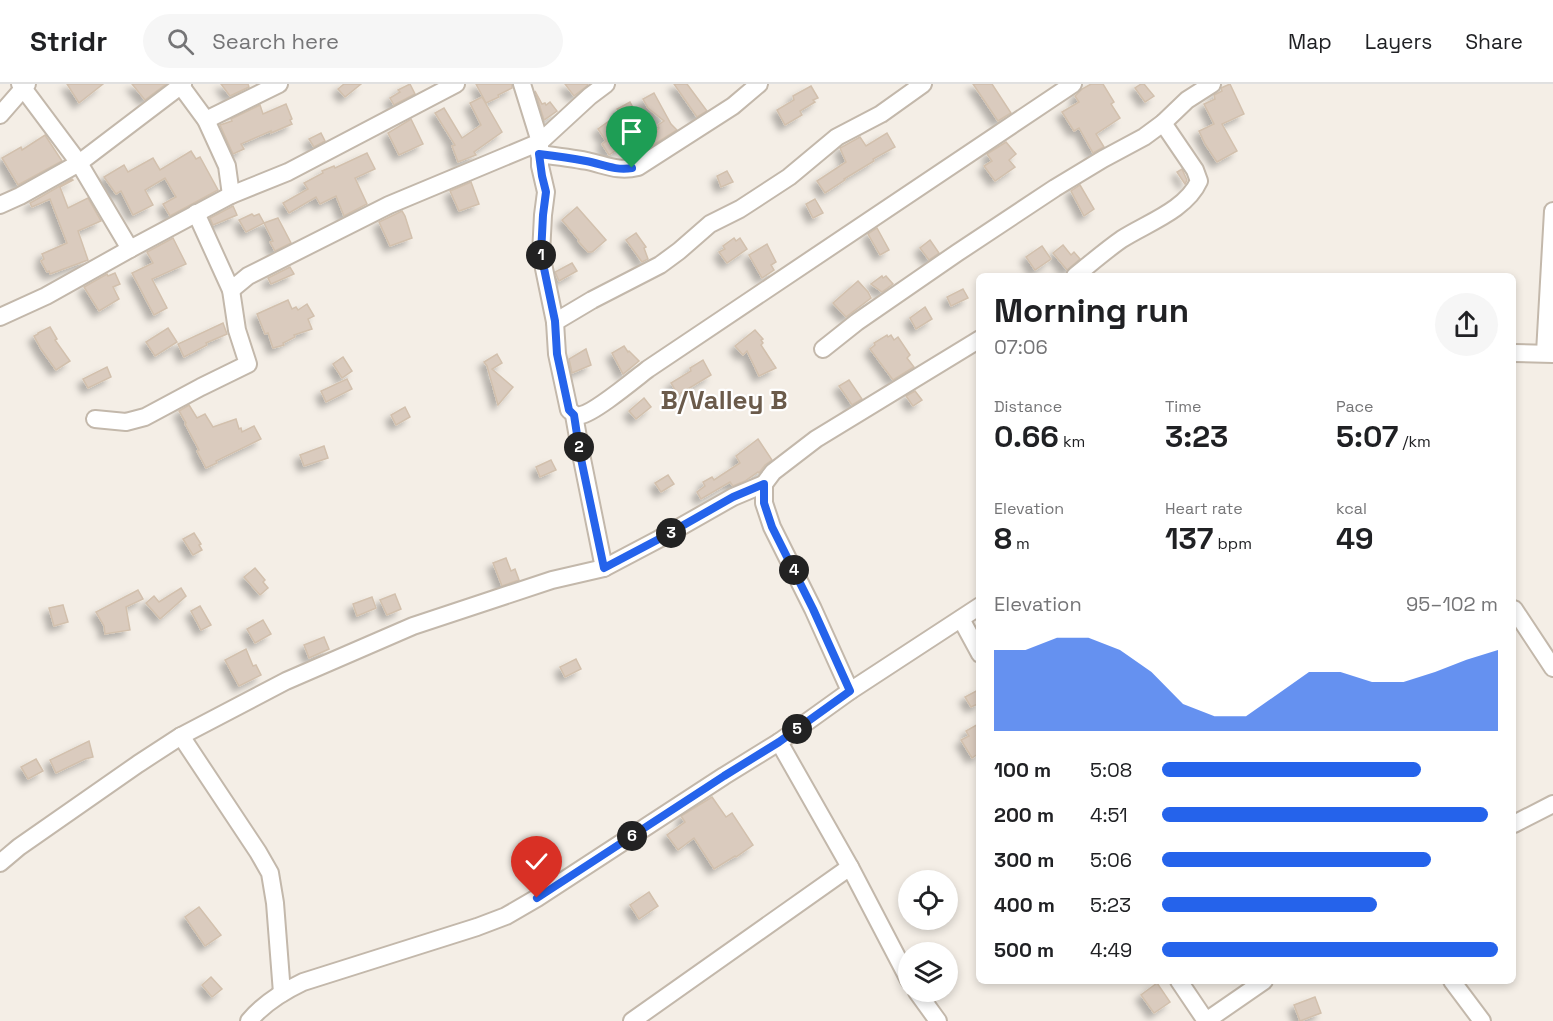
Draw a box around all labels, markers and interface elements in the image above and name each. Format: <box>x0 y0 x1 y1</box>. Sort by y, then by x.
search box <box>143 14 563 68</box>
text: Stridr <box>30 23 107 59</box>
icon: search <box>164 25 197 58</box>
text: Search here <box>212 27 339 55</box>
text: Map <box>1288 28 1332 55</box>
text: Layers <box>1365 28 1432 55</box>
text: Share <box>1465 28 1523 55</box>
pin <box>606 106 657 168</box>
icon: arrive <box>615 115 648 148</box>
pin: 1 <box>526 240 556 270</box>
text: 1 <box>537 244 545 265</box>
text: Morning run <box>994 290 1189 332</box>
button: share <box>1435 293 1498 356</box>
text: 07:06 <box>994 334 1048 360</box>
district label: B/Valley B <box>661 383 787 417</box>
text: Distance <box>994 396 1062 417</box>
text: Time <box>1165 396 1201 417</box>
text: Pace <box>1336 396 1373 417</box>
text: 0.66 <box>994 417 1059 456</box>
text: 3:23 <box>1165 417 1228 456</box>
text: 5:07 <box>1336 417 1398 456</box>
text: km <box>1059 431 1085 452</box>
text: /km <box>1398 431 1431 452</box>
pin: 2 <box>564 432 594 462</box>
text: 2 <box>574 436 584 457</box>
text: Elevation <box>994 498 1064 519</box>
text: Heart rate <box>1165 498 1243 519</box>
text: kcal <box>1336 498 1367 519</box>
pin: 3 <box>656 518 686 548</box>
text: 8 <box>994 519 1012 558</box>
text: 137 <box>1165 519 1213 558</box>
text: 49 <box>1336 519 1374 558</box>
text: 3 <box>666 522 676 543</box>
text: m <box>1012 533 1030 554</box>
text: bpm <box>1213 533 1252 554</box>
pin: 4 <box>779 555 809 585</box>
text: 4 <box>789 559 799 580</box>
text: Elevation <box>994 591 1082 617</box>
text: 95–102 m <box>1406 591 1498 617</box>
pin: 5 <box>782 714 812 744</box>
text: 5 <box>792 718 802 739</box>
text: 100 m <box>994 757 1051 783</box>
text: 5:08 <box>1090 757 1132 783</box>
text: 200 m <box>994 802 1054 828</box>
text: 4:51 <box>1090 802 1128 828</box>
pin: 6 <box>617 821 647 851</box>
text: 6 <box>627 825 637 846</box>
pin <box>511 836 562 898</box>
icon: check <box>520 845 553 878</box>
text: 300 m <box>994 847 1054 873</box>
text: 5:06 <box>1090 847 1132 873</box>
map controls <box>898 870 958 1002</box>
button: locate <box>898 870 958 930</box>
text: 400 m <box>994 892 1055 918</box>
text: 5:23 <box>1090 892 1131 918</box>
text: 500 m <box>994 937 1054 963</box>
text: 4:49 <box>1090 937 1132 963</box>
button: layers <box>898 942 958 1002</box>

